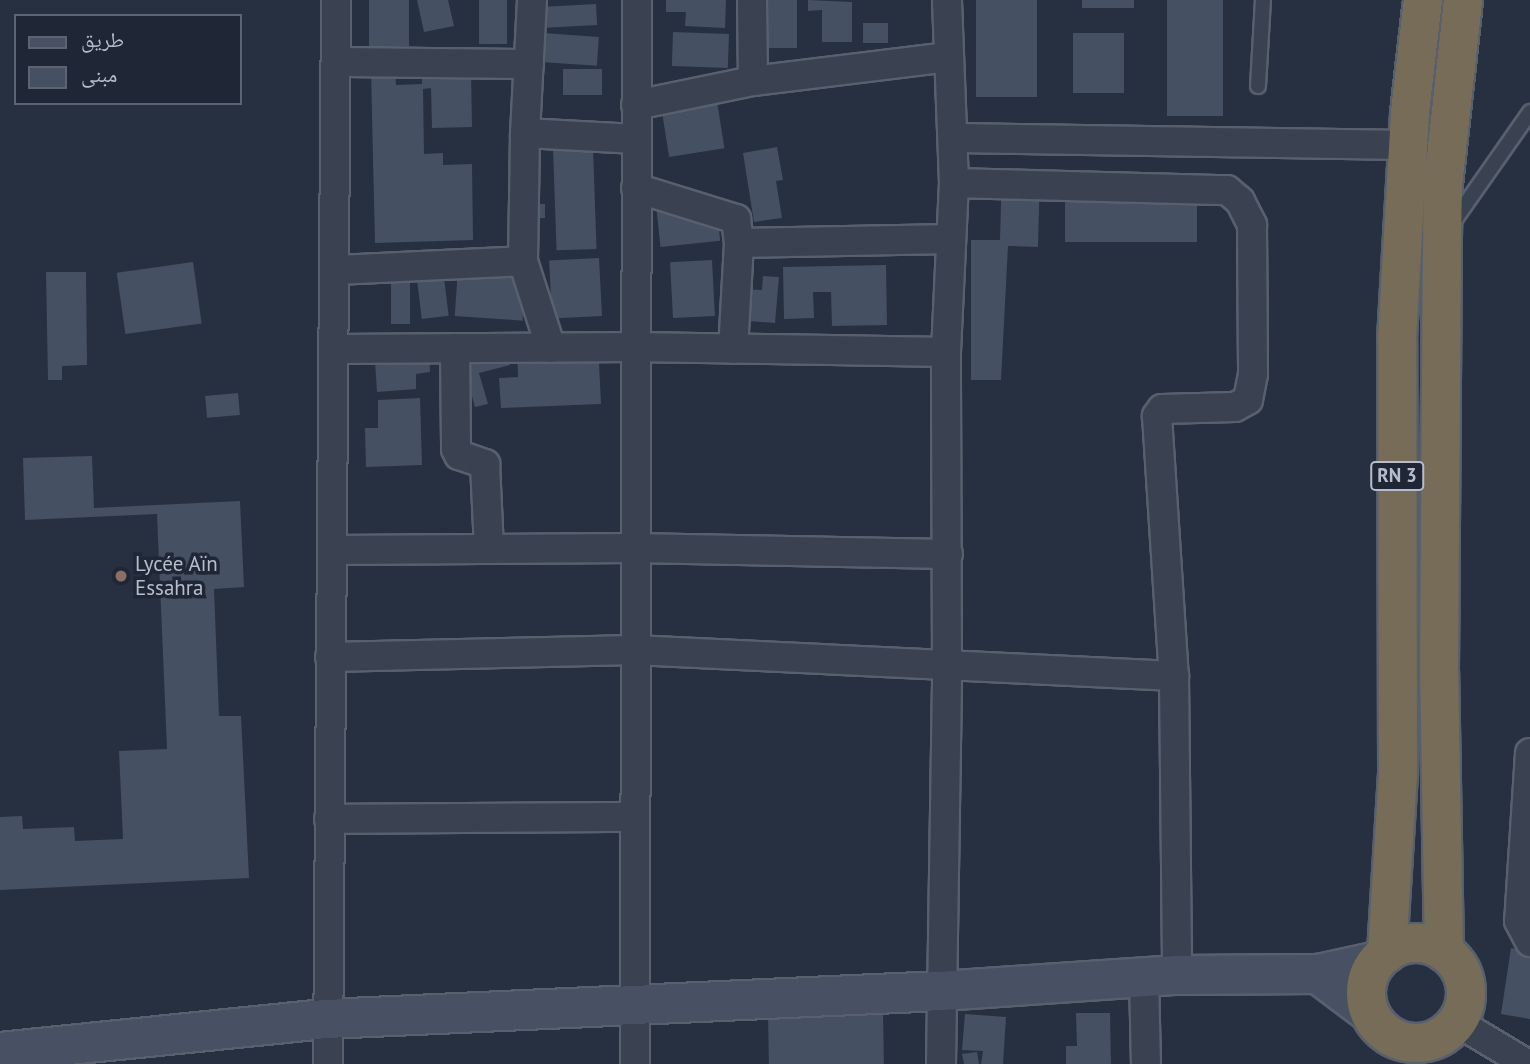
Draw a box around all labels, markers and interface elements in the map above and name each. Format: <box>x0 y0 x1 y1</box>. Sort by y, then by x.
legend <box>14 14 242 105</box>
text: طريق <box>81 26 124 53</box>
text: مبنى <box>81 61 117 88</box>
road number: RN 3 <box>1369 461 1425 491</box>
place label: Lycée Aïn Essahra <box>135 551 218 601</box>
marker: Lycée Aïn Essahra <box>113 568 129 584</box>

